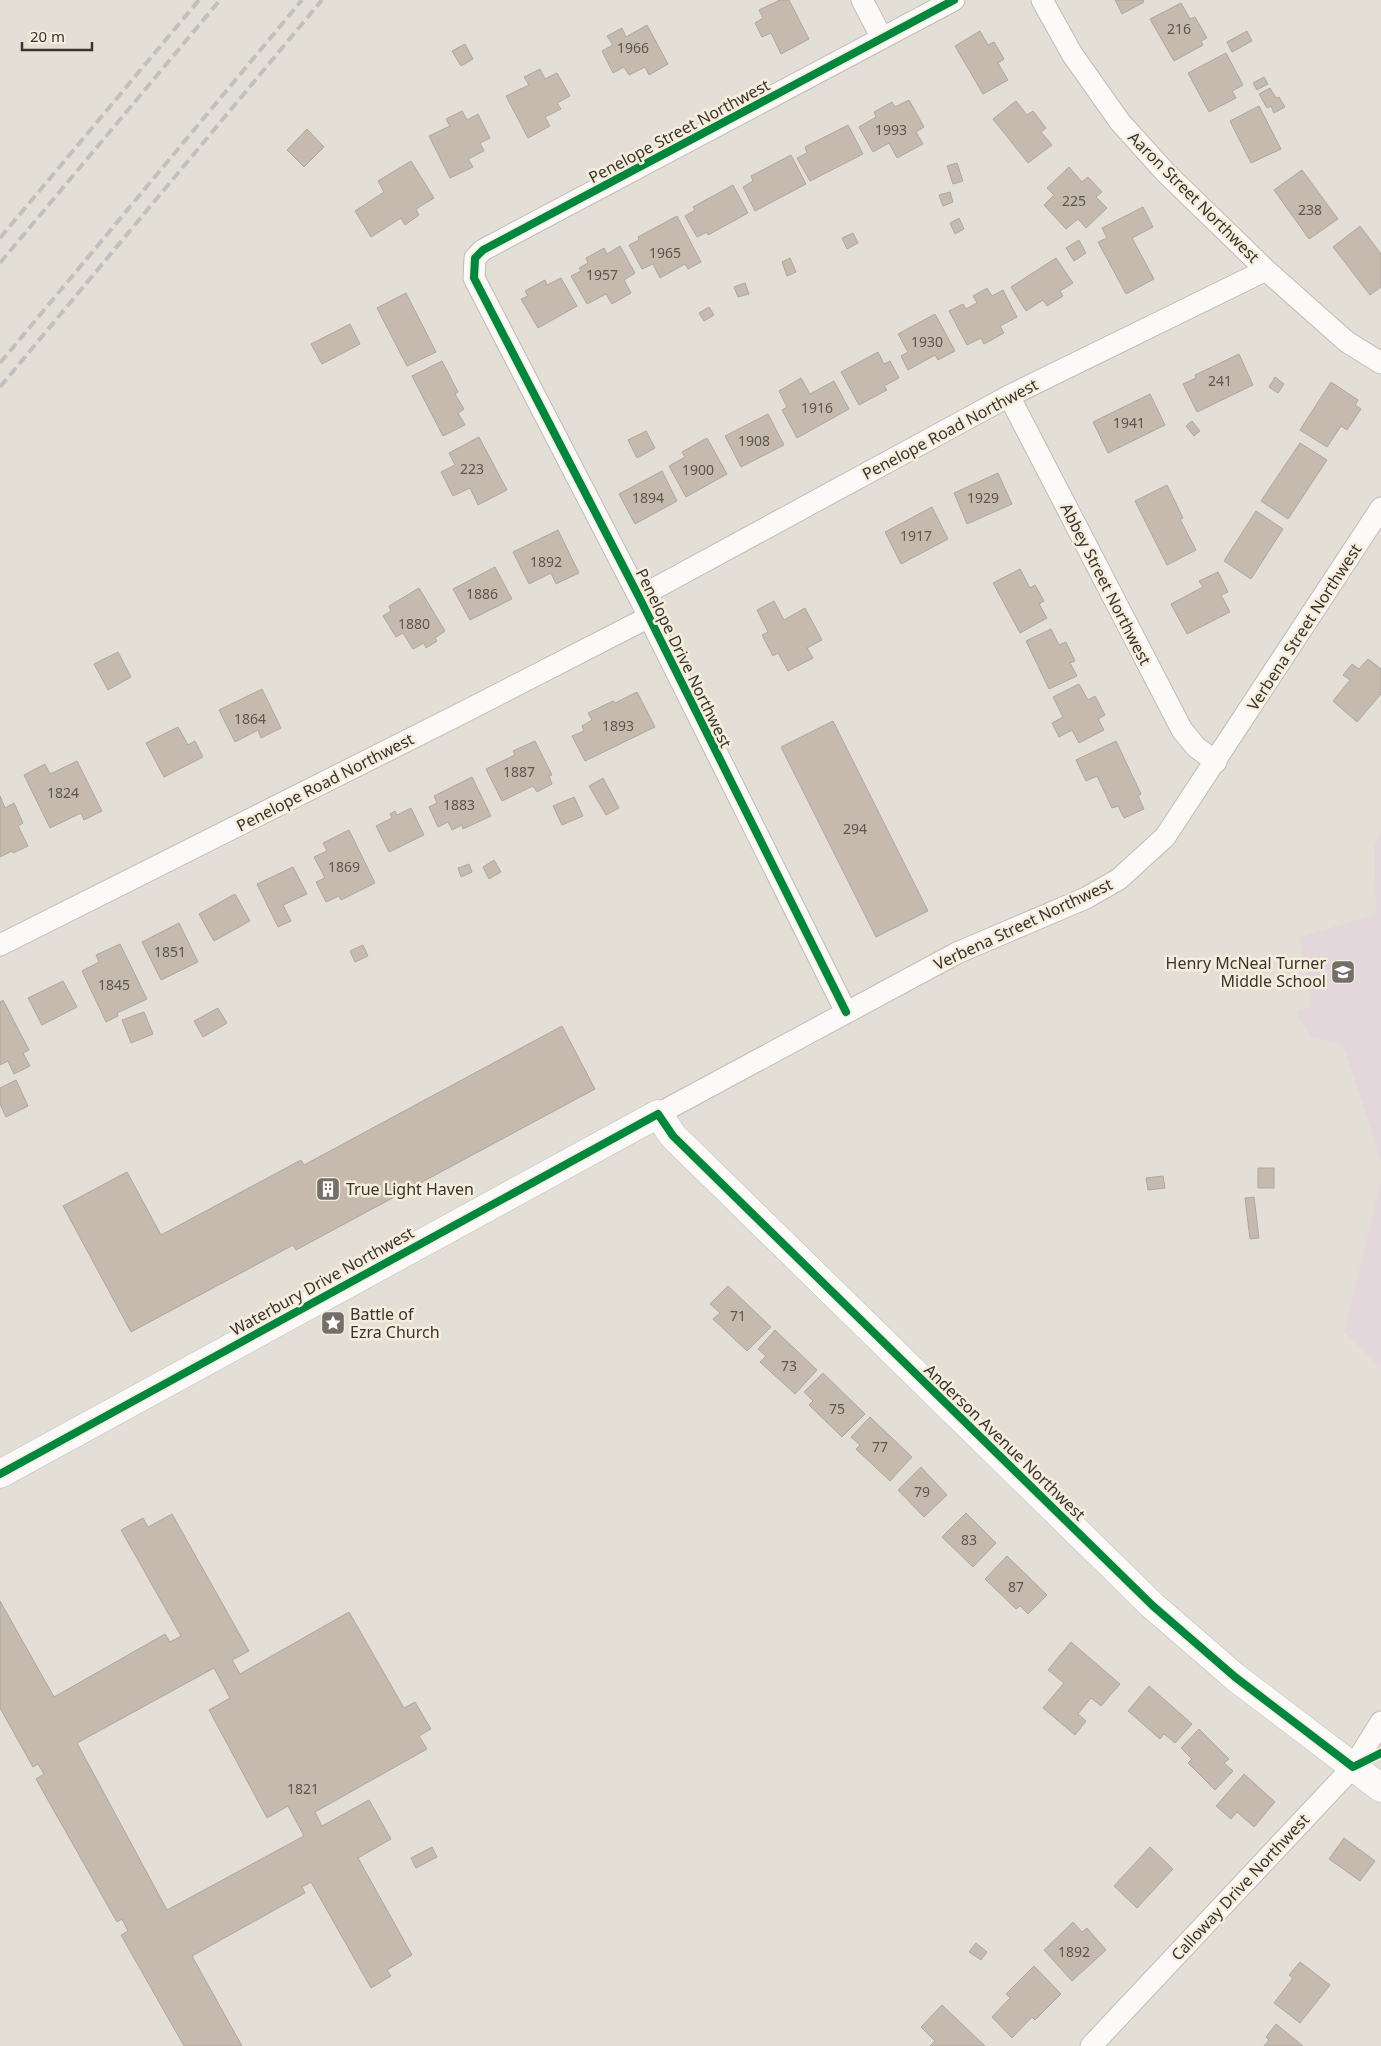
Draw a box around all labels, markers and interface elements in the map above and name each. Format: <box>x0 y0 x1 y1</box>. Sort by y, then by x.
house number: 216 <box>1167 19 1191 38</box>
scale bar <box>22 20 92 52</box>
text: 20 m <box>30 26 65 46</box>
house number: 1966 <box>617 38 649 57</box>
street label: Penelope Street Northwest <box>584 74 774 188</box>
house number: 1993 <box>875 120 907 139</box>
street label: Aaron Street Northwest <box>1124 127 1265 268</box>
house number: 225 <box>1062 191 1086 210</box>
house number: 238 <box>1298 200 1322 219</box>
house number: 1965 <box>649 243 681 262</box>
house number: 1957 <box>586 265 618 284</box>
house number: 1930 <box>911 332 943 351</box>
house number: 241 <box>1208 371 1232 390</box>
street label: Penelope Road Northwest <box>858 373 1042 485</box>
house number: 1916 <box>801 398 833 417</box>
house number: 1941 <box>1113 413 1145 432</box>
house number: 1908 <box>738 431 770 450</box>
house number: 223 <box>460 459 484 478</box>
house number: 1900 <box>682 460 714 479</box>
house number: 1894 <box>632 488 664 507</box>
house number: 1929 <box>967 488 999 507</box>
street label: Abbey Street Northwest <box>1056 499 1157 669</box>
house number: 1917 <box>900 526 932 545</box>
street label: Verbena Street Northwest <box>1242 539 1366 715</box>
house number: 1892 <box>530 552 562 571</box>
street label: Penelope Drive Northwest <box>631 564 737 752</box>
house number: 1886 <box>466 584 498 603</box>
house number: 1880 <box>398 614 430 633</box>
house number: 1864 <box>234 709 266 728</box>
house number: 1893 <box>602 716 634 735</box>
street label: Penelope Road Northwest <box>233 728 418 836</box>
house number: 1887 <box>503 762 535 781</box>
house number: 1824 <box>47 783 79 802</box>
house number: 1883 <box>443 795 475 814</box>
house number: 294 <box>843 819 867 838</box>
house number: 1869 <box>328 857 360 876</box>
street label: Verbena Street Northwest <box>930 873 1116 975</box>
house number: 1851 <box>154 942 186 961</box>
place label: Henry McNeal Turner Middle School <box>1166 952 1326 992</box>
school or university icon: Henry McNeal Turner Middle School <box>1330 959 1356 985</box>
house number: 1845 <box>98 975 130 994</box>
building icon: True Light Haven <box>315 1176 341 1202</box>
place label: True Light Haven <box>346 1178 474 1200</box>
street label: Waterbury Drive Northwest <box>226 1221 418 1341</box>
place label: Battle of Ezra Church <box>350 1303 440 1343</box>
house number: 71 <box>730 1306 746 1325</box>
place icon: Battle of Ezra Church <box>320 1310 346 1336</box>
house number: 73 <box>781 1356 797 1375</box>
street label: Anderson Avenue Northwest <box>920 1359 1091 1525</box>
house number: 75 <box>829 1399 845 1418</box>
house number: 77 <box>872 1437 888 1456</box>
house number: 79 <box>914 1482 930 1501</box>
house number: 83 <box>961 1530 977 1549</box>
house number: 87 <box>1008 1577 1024 1596</box>
house number: 1821 <box>287 1779 319 1798</box>
street label: Calloway Drive Northwest <box>1166 1809 1314 1965</box>
house number: 1892 <box>1058 1942 1090 1961</box>

